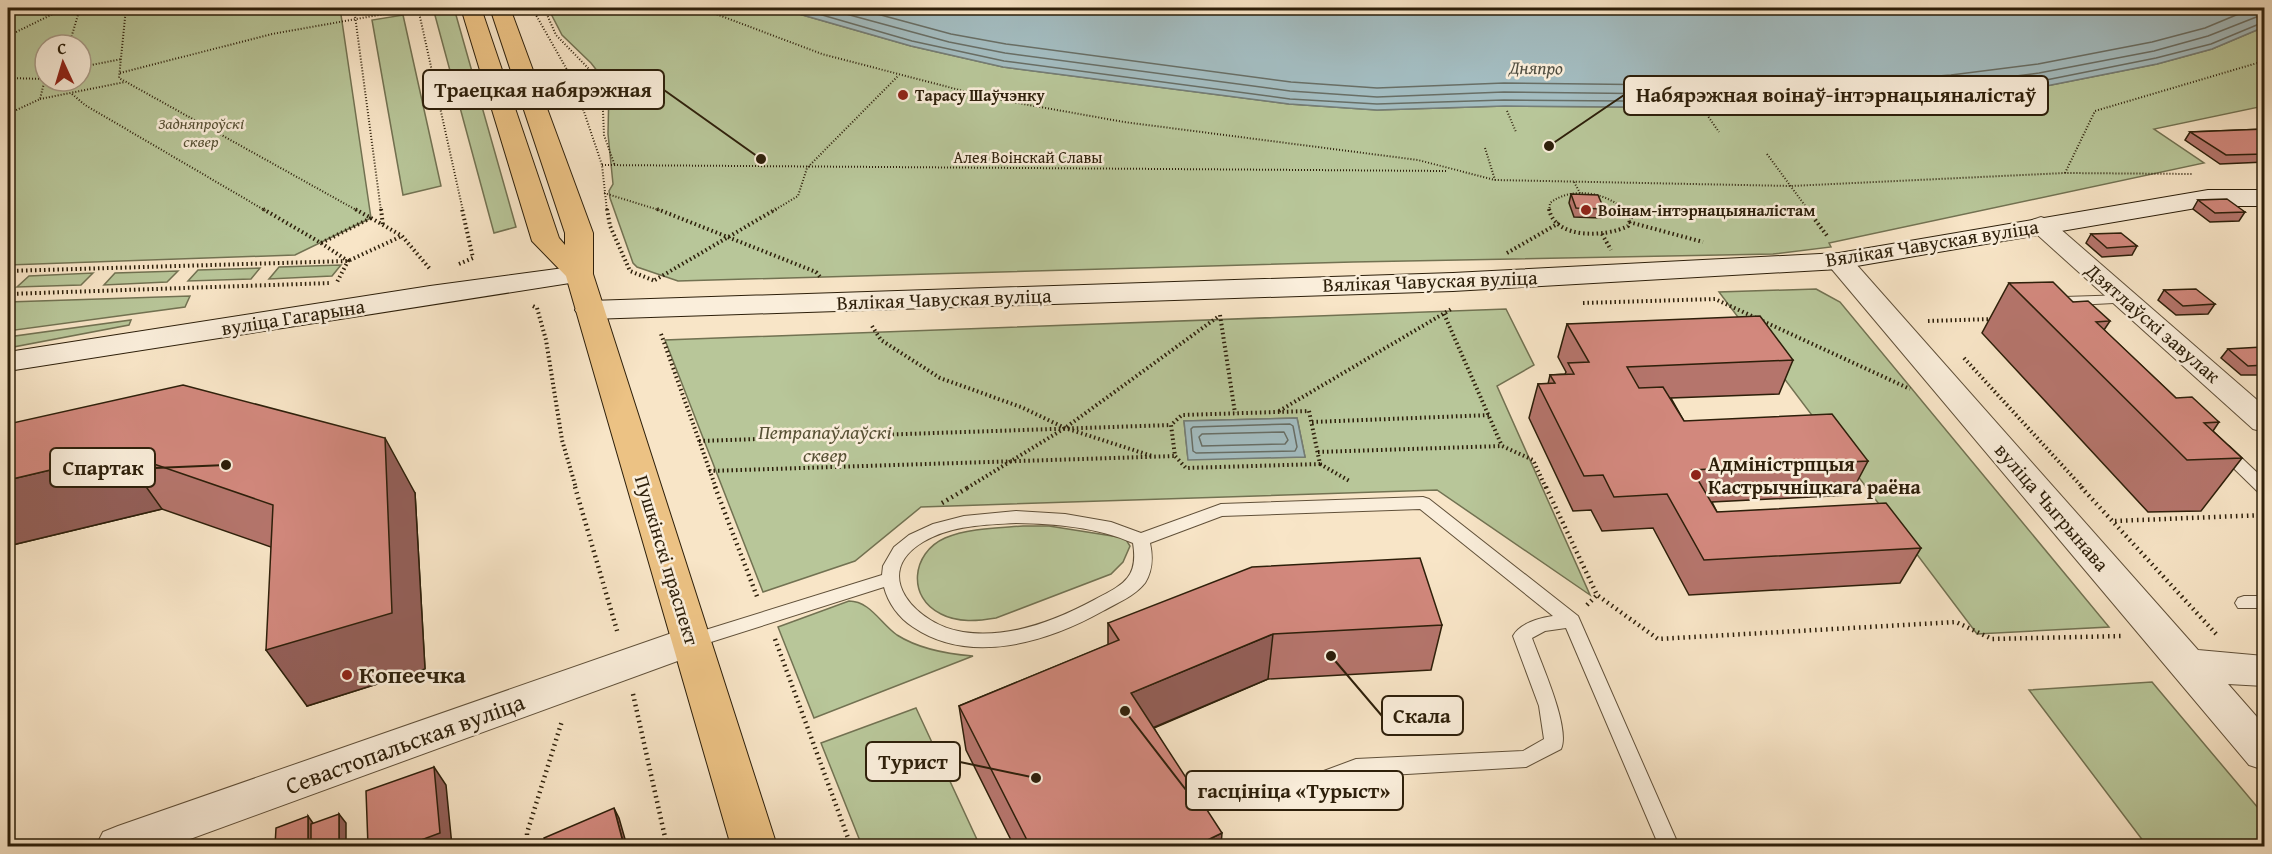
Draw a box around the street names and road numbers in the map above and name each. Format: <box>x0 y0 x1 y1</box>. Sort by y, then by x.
street label: Алея Воінскай Славы <box>954 145 1102 169</box>
street label: Вялікая Чавуская вуліца <box>1823 211 2041 274</box>
street label: Дзятлаўскі завулак <box>2079 255 2228 390</box>
street label: Вялікая Чавуская вуліца <box>1322 262 1538 299</box>
street label: Вялікая Чавуская вуліца <box>836 280 1052 317</box>
street label: вуліца Гагарына <box>219 291 367 342</box>
street label: вуліца Чыгрынава <box>1988 436 2117 578</box>
street label: Пушкінскі праспект <box>628 471 707 649</box>
street label: Севастопальская вуліца <box>280 684 530 803</box>

